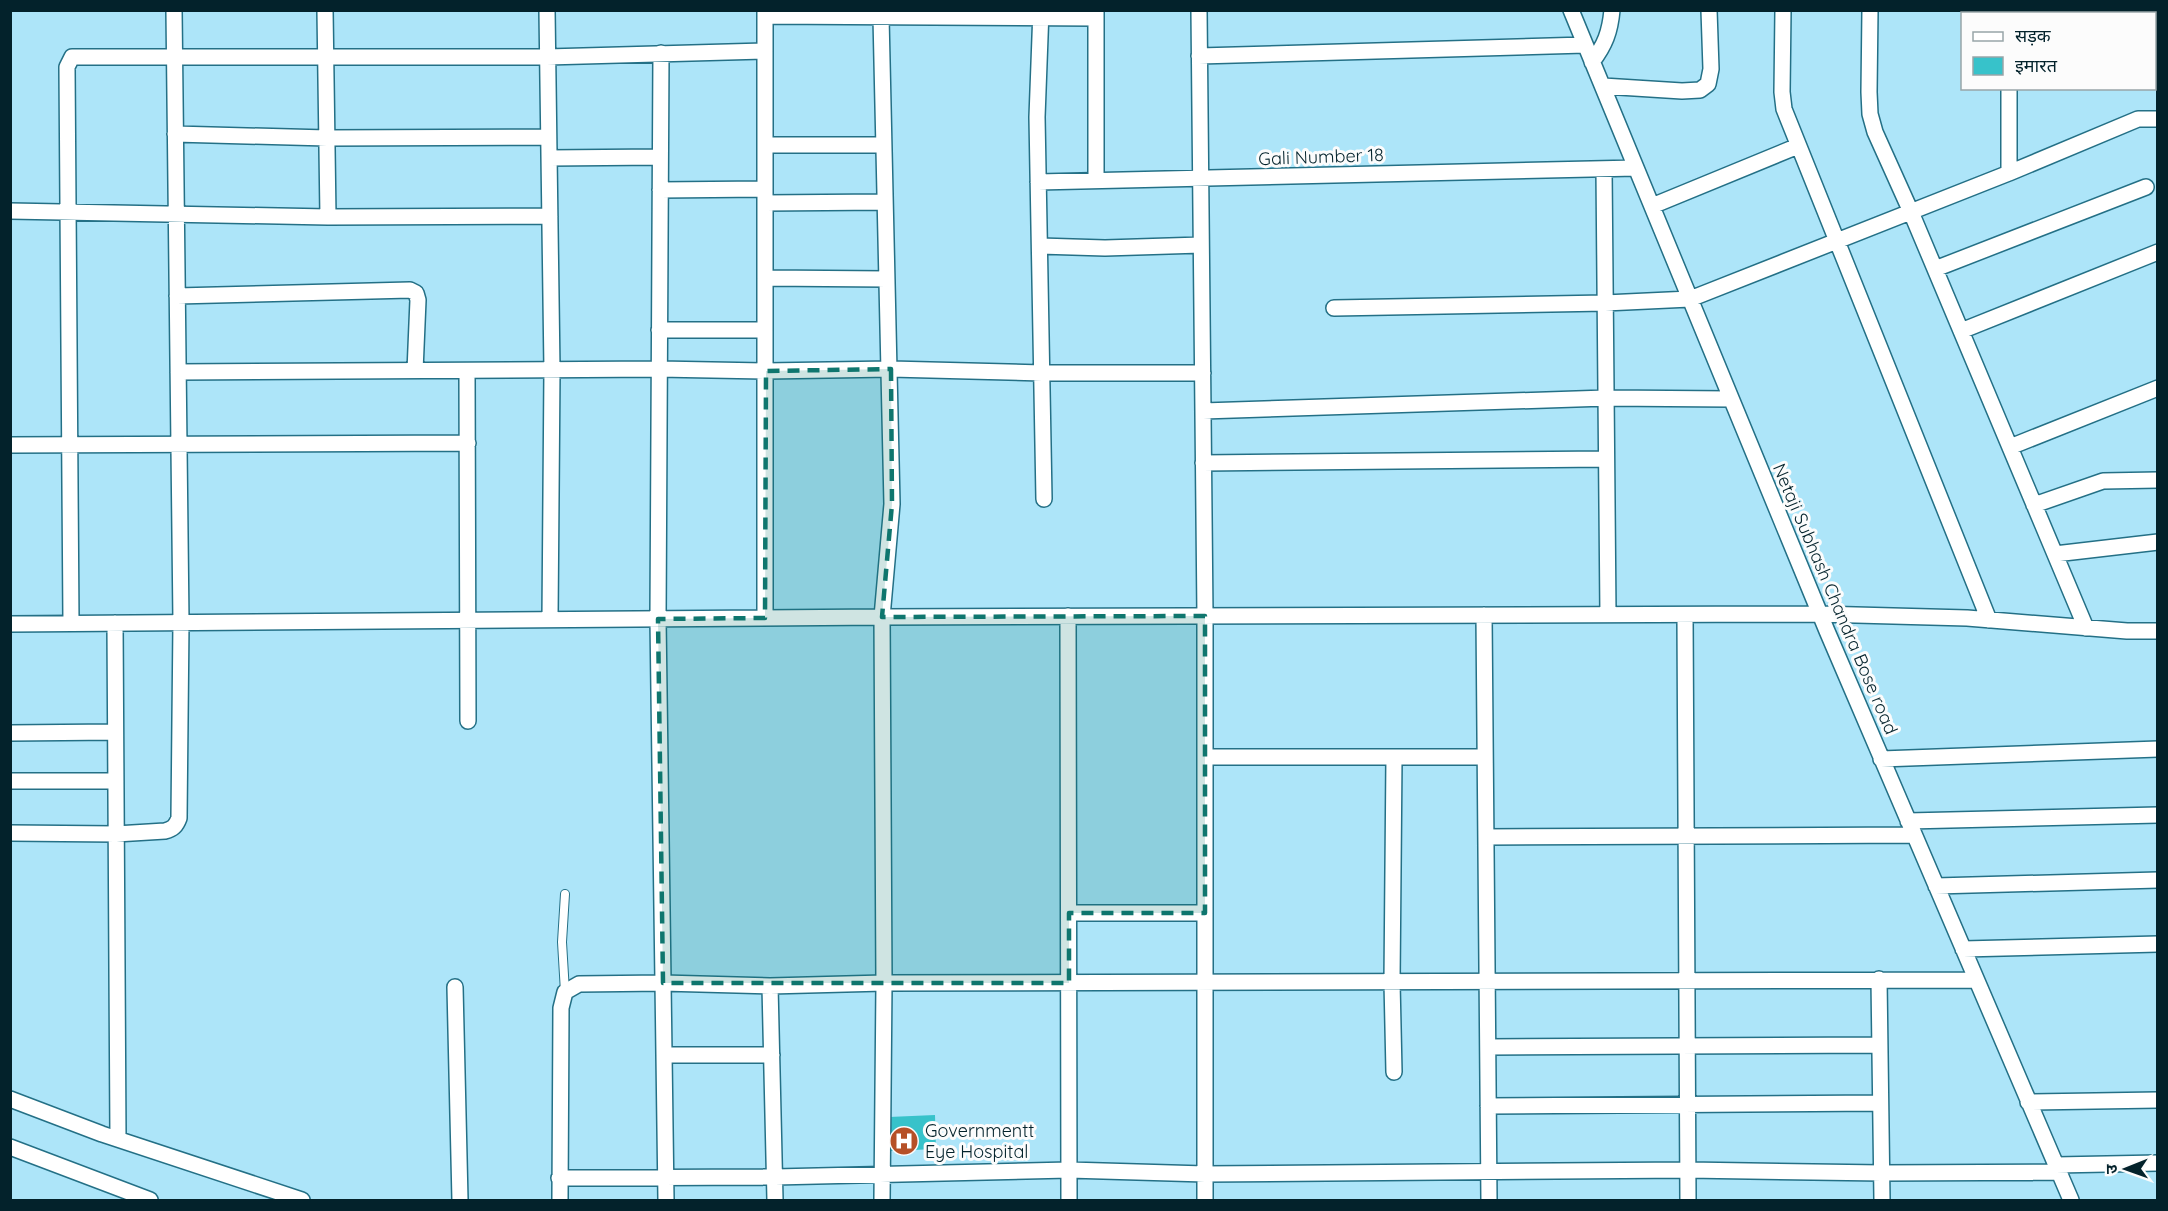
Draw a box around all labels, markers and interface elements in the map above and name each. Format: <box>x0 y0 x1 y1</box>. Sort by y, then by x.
legend <box>1961 12 2156 90</box>
text: सड़क <box>2015 24 2052 47</box>
text: इमारत <box>2015 54 2058 77</box>
street label: Gali Number 18 <box>1258 143 1384 170</box>
street label: Netaji Subhash Chandra Bose road <box>1768 460 1903 738</box>
place label: Governmentt Eye Hospital <box>925 1119 1034 1163</box>
hospital icon: Governmentt Eye Hospital <box>888 1125 920 1157</box>
north arrow <box>2096 1139 2156 1199</box>
text: उ <box>2101 1164 2121 1174</box>

